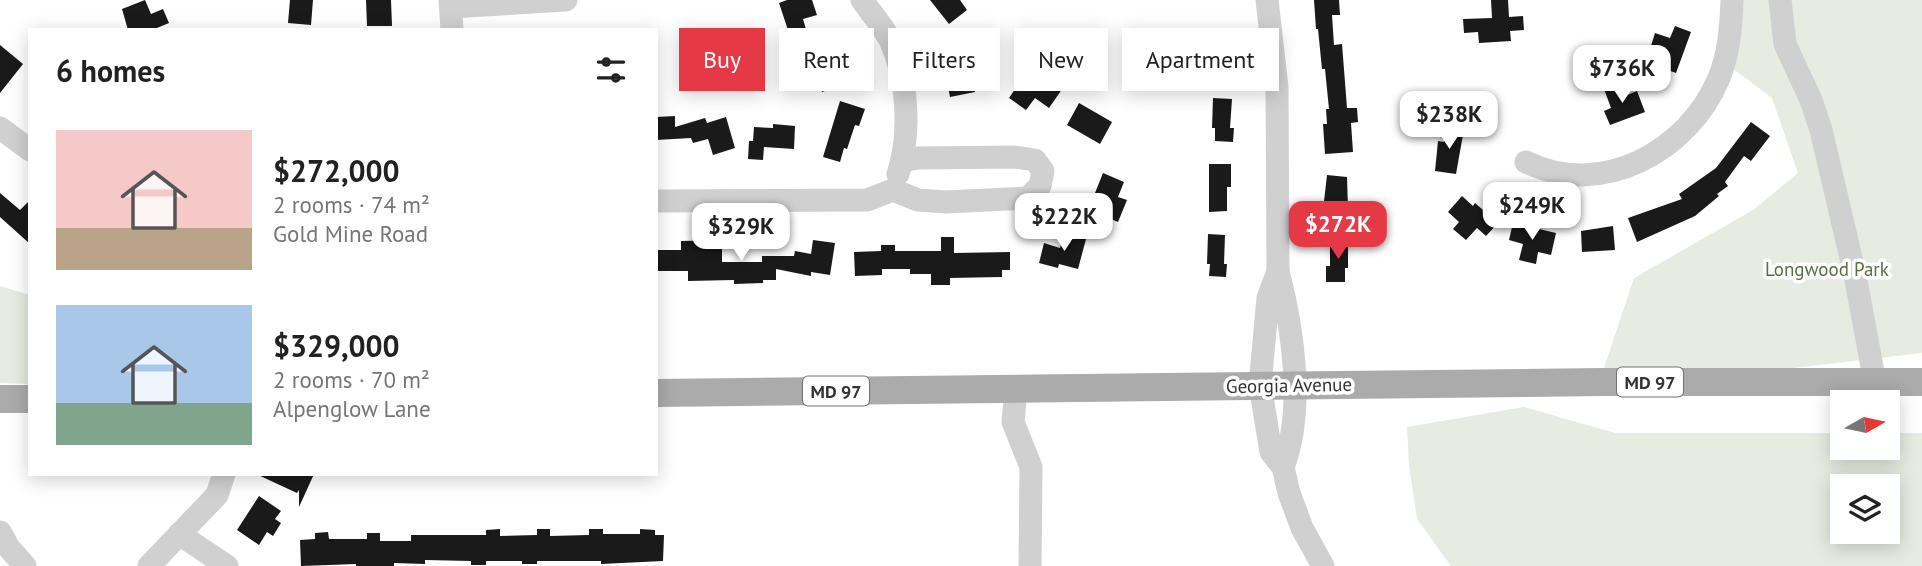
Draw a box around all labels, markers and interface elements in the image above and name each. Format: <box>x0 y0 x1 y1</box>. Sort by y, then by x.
chip: Buy <box>679 28 765 91</box>
chip: Rent <box>779 28 874 91</box>
chip: Filters <box>888 28 1000 91</box>
chip: New <box>1014 28 1108 91</box>
chip: Apartment <box>1122 28 1279 91</box>
pin: $736K <box>1573 46 1671 105</box>
text: 6 homes <box>56 51 165 90</box>
icon: filters <box>592 51 630 89</box>
text: $736K <box>1589 53 1655 82</box>
pin: $238K <box>1400 92 1498 151</box>
text: $238K <box>1416 99 1482 128</box>
text: $272,000 <box>273 151 400 190</box>
icon: home <box>112 158 196 242</box>
pin: $249K <box>1483 182 1581 242</box>
text: 2 rooms · 74 m² <box>273 190 430 219</box>
text: $249K <box>1499 190 1565 219</box>
pin: $222K <box>1015 194 1113 253</box>
text: $222K <box>1031 201 1097 230</box>
pin: $272K <box>1289 202 1387 261</box>
pin: $329K <box>692 204 790 263</box>
text: $272K <box>1305 209 1371 238</box>
text: $329K <box>708 211 774 240</box>
text: Gold Mine Road <box>273 219 428 248</box>
park label: Longwood Park <box>1765 257 1889 281</box>
text: $329,000 <box>273 326 400 365</box>
icon: home <box>112 333 196 417</box>
text: 2 rooms · 70 m² <box>273 365 430 394</box>
road number: MD 97 <box>1617 368 1683 396</box>
street label: Georgia Avenue <box>1226 372 1352 398</box>
road number: MD 97 <box>803 376 869 405</box>
north arrow <box>1830 390 1900 460</box>
map controls <box>1830 390 1900 544</box>
text: Alpenglow Lane <box>273 394 431 423</box>
button: layers <box>1830 474 1900 544</box>

